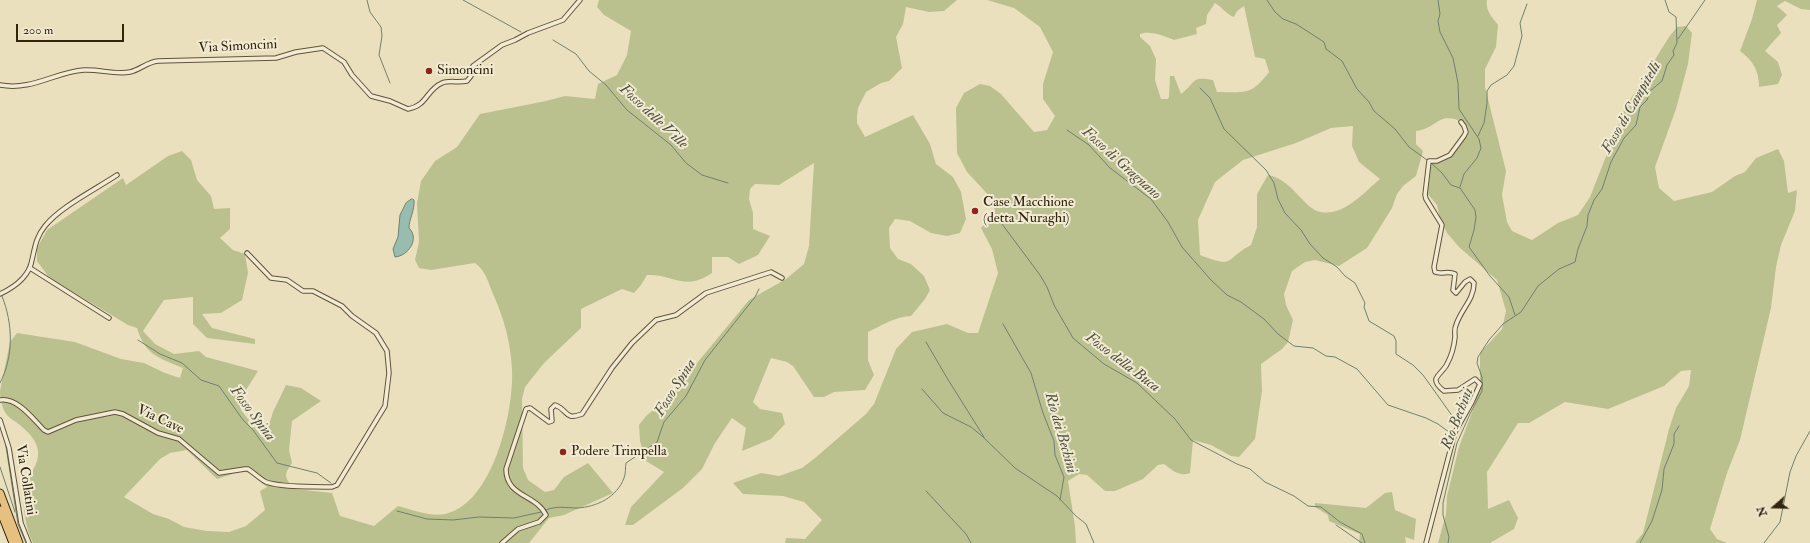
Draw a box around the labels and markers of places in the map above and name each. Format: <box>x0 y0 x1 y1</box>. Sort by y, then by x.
place label: Simoncini <box>437 63 493 79</box>
marker: Simoncini <box>424 66 434 76</box>
place label: Case Macchione (detta Nuraghi) <box>983 195 1074 228</box>
marker: Case Macchione (detta Nuraghi) <box>970 206 980 216</box>
place label: Podere Trimpella <box>571 444 667 460</box>
marker: Podere Trimpella <box>558 447 568 457</box>

